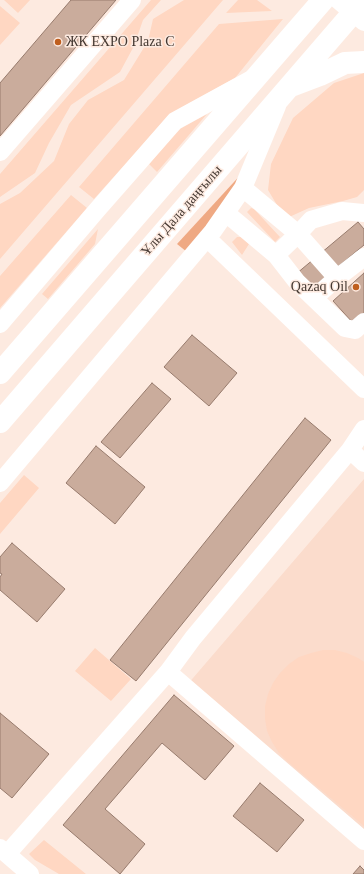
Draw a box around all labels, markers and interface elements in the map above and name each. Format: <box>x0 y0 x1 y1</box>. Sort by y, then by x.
place label: ЖК EXPO Plaza C <box>66 34 175 50</box>
marker: ЖК EXPO Plaza C <box>53 37 63 47</box>
street label: Ұлы Дала даңғылы <box>138 162 226 260</box>
place label: Qazaq Oil <box>291 279 348 295</box>
marker: Qazaq Oil <box>351 282 361 292</box>

